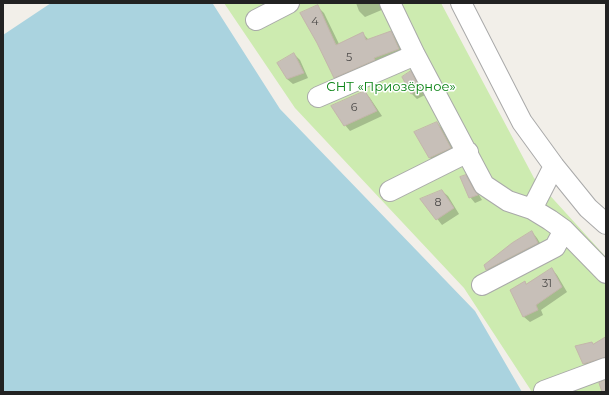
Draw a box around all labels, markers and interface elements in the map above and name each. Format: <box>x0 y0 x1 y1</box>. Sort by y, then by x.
house number: 4 <box>311 15 319 29</box>
house number: 5 <box>346 51 352 65</box>
park label: СНТ «Приозёрное» <box>326 79 456 95</box>
house number: 6 <box>351 101 357 115</box>
house number: 8 <box>434 196 442 210</box>
house number: 31 <box>542 277 552 291</box>

